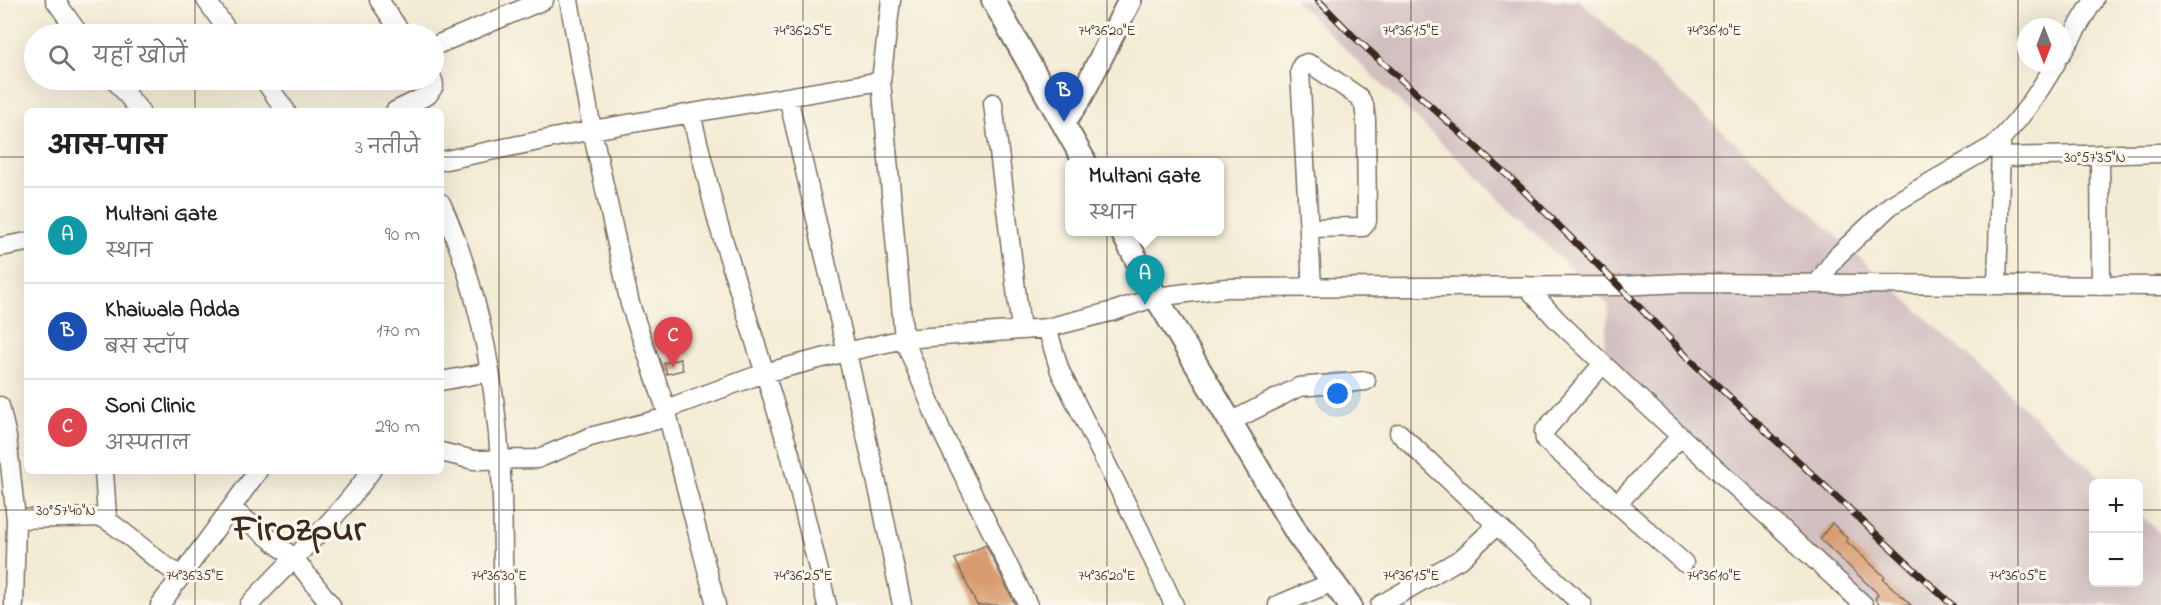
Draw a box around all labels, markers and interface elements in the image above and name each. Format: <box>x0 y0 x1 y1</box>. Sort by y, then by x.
north arrow <box>2017 18 2071 72</box>
text: 74°36'25"E <box>773 20 833 42</box>
text: 74°36'20"E <box>1078 20 1136 42</box>
text: 74°36'15"E <box>1383 20 1439 42</box>
text: 74°36'10"E <box>1687 20 1741 42</box>
search box <box>24 24 444 90</box>
icon: search <box>45 41 78 74</box>
text: यहाँ खोजें <box>93 42 187 74</box>
pin: B <box>1044 72 1084 122</box>
text: आस-पास <box>48 129 166 167</box>
text: 3 नतीजे <box>355 134 420 163</box>
text: 30°57'35"N <box>2064 147 2126 169</box>
popup <box>1065 158 1224 236</box>
text: Multani Gate <box>1088 161 1201 193</box>
text: Multani Gate <box>105 199 217 231</box>
text: स्थान <box>1088 200 1136 229</box>
text: A <box>61 221 74 250</box>
text: 90 m <box>385 221 420 250</box>
text: स्थान <box>105 238 152 267</box>
pin: A <box>1126 256 1164 305</box>
text: Khaiwala Adda <box>105 295 240 327</box>
text: B <box>61 317 74 346</box>
text: 170 m <box>376 317 420 346</box>
pin: C <box>654 318 692 367</box>
text: बस स्टॉप <box>105 334 188 363</box>
your location <box>1323 379 1352 408</box>
text: Soni Clinic <box>105 391 195 423</box>
text: C <box>62 413 73 442</box>
text: 290 m <box>375 413 420 442</box>
text: अस्पताल <box>105 430 190 459</box>
map controls <box>2089 479 2143 587</box>
button: + <box>2089 479 2143 533</box>
text: 30°57'40"N <box>36 500 96 522</box>
district label: Firozpur <box>230 503 367 559</box>
button: − <box>2089 533 2143 587</box>
text: 74°36'35"E <box>166 565 224 587</box>
text: 74°36'30"E <box>471 565 527 587</box>
text: 74°36'25"E <box>773 565 833 587</box>
text: 74°36'20"E <box>1078 565 1136 587</box>
text: 74°36'15"E <box>1383 565 1439 587</box>
text: 74°36'10"E <box>1687 565 1741 587</box>
text: 74°36'05"E <box>1989 565 2047 587</box>

